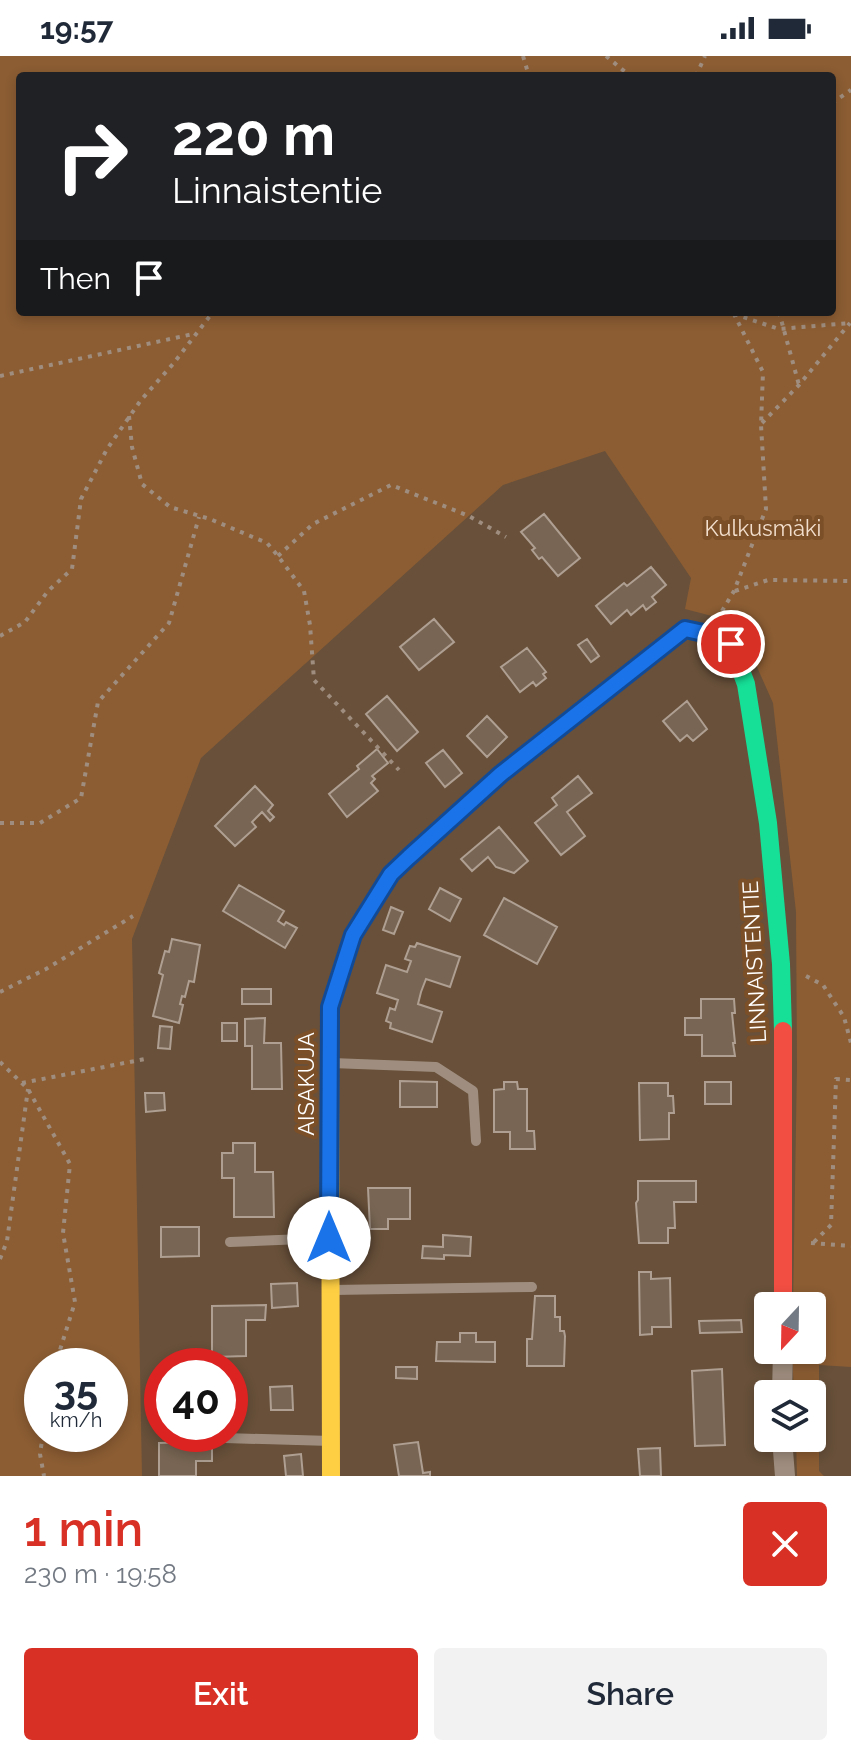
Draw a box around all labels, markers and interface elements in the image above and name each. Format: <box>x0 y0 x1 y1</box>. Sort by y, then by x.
text: 19:57 <box>40 11 113 46</box>
text: 220 m <box>172 102 335 168</box>
icon: right <box>40 104 144 208</box>
text: Linnaistentie <box>172 169 382 211</box>
icon: arrive <box>127 256 171 300</box>
text: Then <box>40 261 111 296</box>
park label: Kulkusmäki <box>705 515 821 541</box>
pin <box>697 610 765 678</box>
icon: arrive <box>709 622 753 666</box>
street label: LINNAISTENTIE <box>737 880 771 1044</box>
street label: AISAKUJA <box>293 1032 319 1136</box>
position arrow <box>287 1196 371 1280</box>
north arrow <box>754 1292 826 1364</box>
map controls <box>754 1292 826 1452</box>
speed limit sign: 40 <box>144 1348 248 1452</box>
text: 35 <box>54 1366 98 1413</box>
button: layers <box>754 1380 826 1452</box>
text: km/h <box>50 1408 102 1432</box>
text: 1 min <box>24 1501 143 1557</box>
button: close <box>743 1502 827 1586</box>
text: 230 m · 19:58 <box>24 1559 177 1589</box>
button: Exit <box>24 1648 418 1740</box>
button: Share <box>434 1648 827 1740</box>

